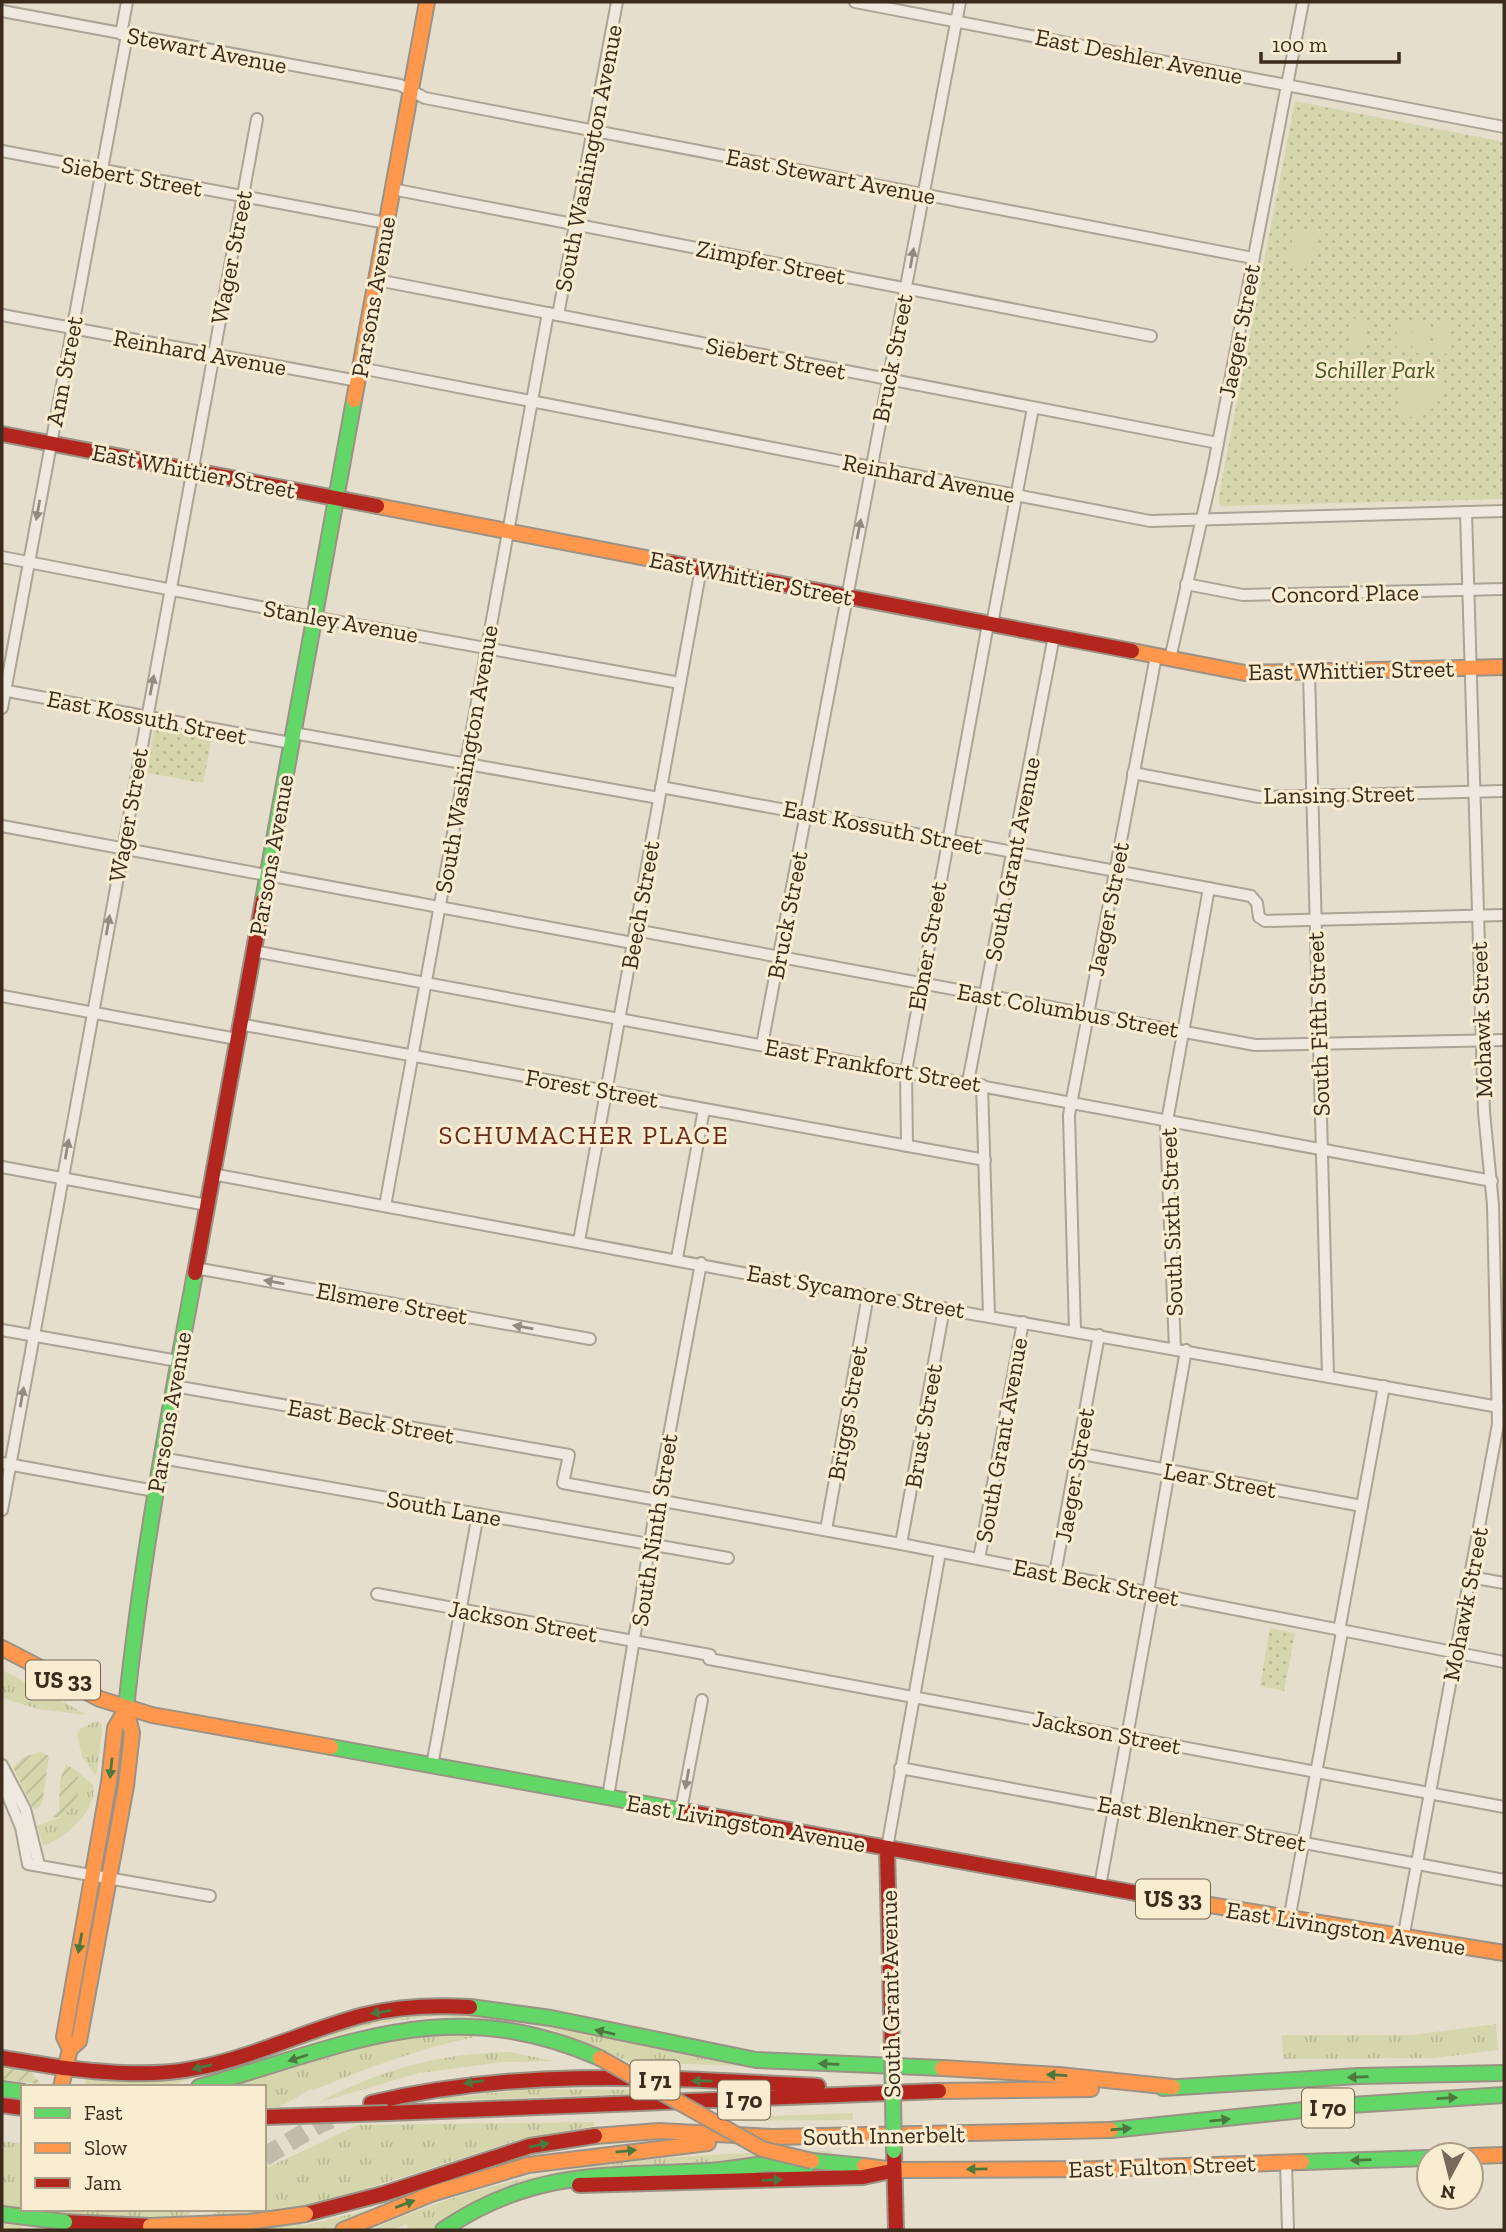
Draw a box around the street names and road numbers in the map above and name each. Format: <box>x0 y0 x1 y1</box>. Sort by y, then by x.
street label: Stewart Avenue <box>124 20 290 80</box>
street label: South Washington Avenue <box>548 22 628 294</box>
street label: East Deshler Avenue <box>1033 22 1245 90</box>
street label: East Stewart Avenue <box>724 141 938 211</box>
street label: Siebert Street <box>59 149 205 203</box>
street label: Wager Street <box>204 188 258 326</box>
street label: Parsons Avenue <box>345 214 401 380</box>
street label: Zimpfer Street <box>694 233 848 291</box>
street label: Jaeger Street <box>1212 261 1266 401</box>
street label: Bruck Street <box>865 291 919 425</box>
street label: Ann Street <box>39 313 89 429</box>
street label: Reinhard Avenue <box>111 322 289 382</box>
street label: Siebert Street <box>703 330 849 386</box>
street label: East Whittier Street <box>90 437 298 505</box>
street label: Reinhard Avenue <box>840 447 1018 509</box>
street label: East Whittier Street <box>647 544 855 612</box>
street label: Concord Place <box>1271 577 1419 609</box>
street label: Stanley Avenue <box>261 593 421 649</box>
street label: South Washington Avenue <box>428 623 504 895</box>
street label: East Whittier Street <box>1247 654 1455 686</box>
street label: East Kossuth Street <box>45 683 250 751</box>
street label: Wager Street <box>102 746 154 884</box>
street label: South Grant Avenue <box>978 754 1046 964</box>
street label: Parsons Avenue <box>243 772 299 938</box>
street label: Lansing Street <box>1263 778 1415 810</box>
street label: East Kossuth Street <box>781 793 986 861</box>
street label: Beech Street <box>614 838 666 972</box>
street label: Jaeger Street <box>1081 839 1135 979</box>
street label: Bruck Street <box>760 848 814 982</box>
street label: Ebner Street <box>901 879 953 1013</box>
street label: South Fifth Street <box>1300 931 1336 1117</box>
street label: Mohawk Street <box>1464 941 1498 1099</box>
street label: East Columbus Street <box>955 976 1181 1044</box>
street label: East Frankfort Street <box>762 1032 984 1098</box>
street label: Forest Street <box>523 1062 661 1114</box>
street label: South Sixth Street <box>1153 1127 1189 1317</box>
street label: East Sycamore Street <box>745 1258 967 1324</box>
street label: Elsmere Street <box>314 1275 470 1331</box>
street label: Parsons Avenue <box>141 1329 197 1495</box>
street label: South Grant Avenue <box>969 1335 1033 1545</box>
street label: Briggs Street <box>821 1343 873 1483</box>
street label: Brust Street <box>898 1361 948 1491</box>
street label: East Beck Street <box>285 1392 457 1450</box>
street label: Jaeger Street <box>1048 1405 1100 1544</box>
street label: South Ninth Street <box>624 1431 684 1628</box>
street label: Lear Street <box>1161 1456 1279 1504</box>
street label: South Lane <box>384 1484 504 1532</box>
street label: Mohawk Street <box>1436 1524 1494 1684</box>
street label: East Beck Street <box>1010 1552 1182 1612</box>
street label: Jackson Street <box>446 1594 600 1648</box>
road number: US 33 <box>26 1660 100 1700</box>
street label: Jackson Street <box>1030 1703 1184 1761</box>
street label: East Livingston Avenue <box>624 1788 868 1858</box>
street label: East Blenkner Street <box>1095 1789 1309 1857</box>
road number: US 33 <box>1136 1880 1210 1918</box>
street label: South Grant Avenue <box>874 1890 906 2098</box>
street label: East Livingston Avenue <box>1224 1895 1468 1961</box>
road number: I 71 <box>630 2060 680 2100</box>
road number: I 70 <box>718 2080 770 2120</box>
road number: I 70 <box>1302 2088 1354 2128</box>
street label: South Innerbelt <box>803 2119 965 2151</box>
street label: East Fulton Street <box>1068 2148 1256 2184</box>

